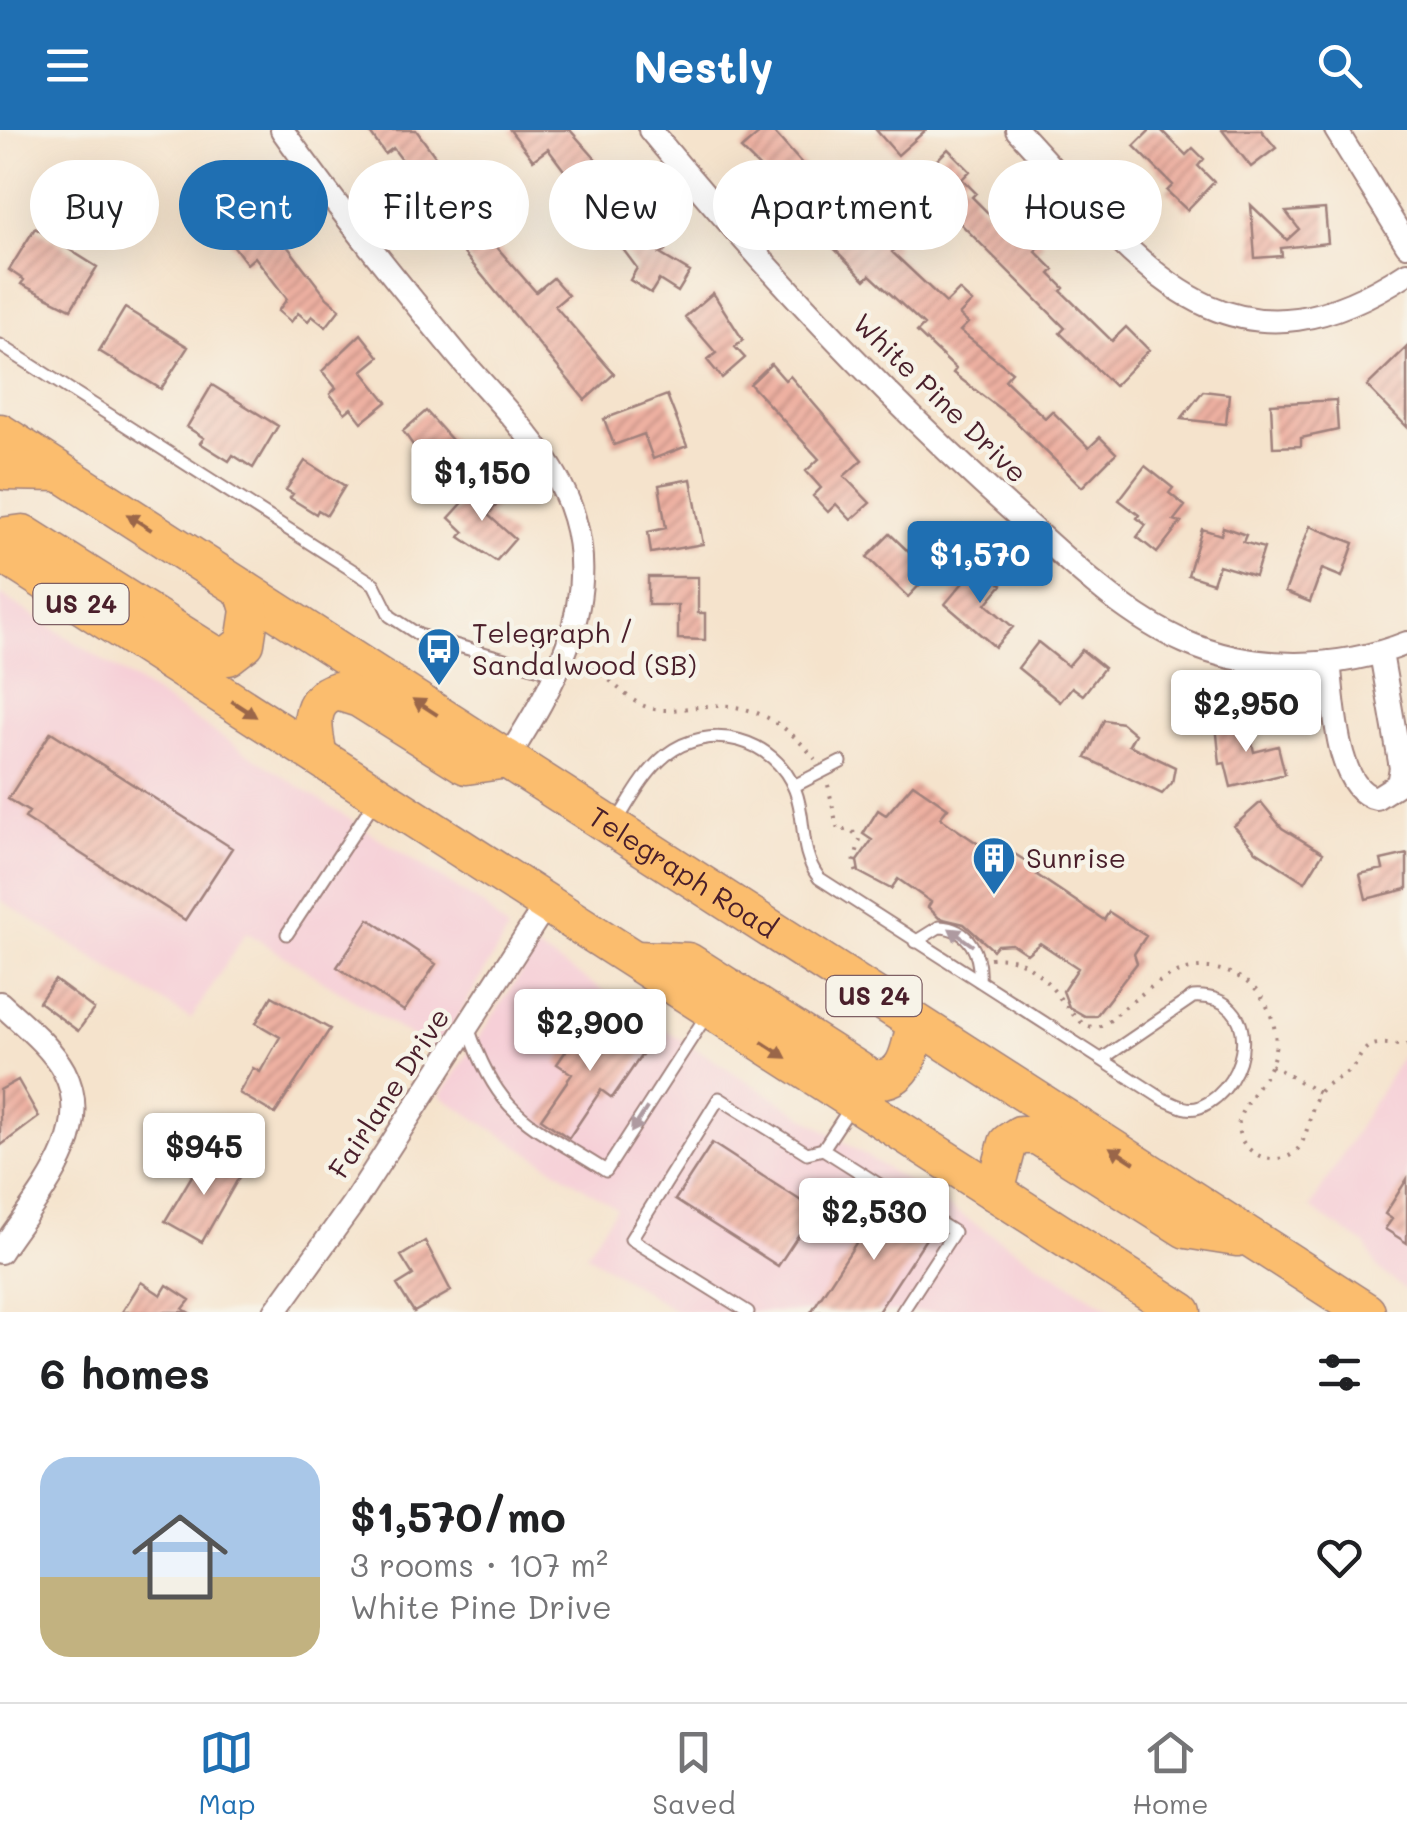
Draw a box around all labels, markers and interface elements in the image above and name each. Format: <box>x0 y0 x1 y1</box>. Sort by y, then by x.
text: Nestly <box>633 36 774 94</box>
icon: menu <box>40 38 95 93</box>
icon: search <box>1312 38 1367 93</box>
chip: Buy <box>30 160 159 250</box>
chip: Rent <box>179 160 328 250</box>
chip: Filters <box>348 160 529 250</box>
chip: New <box>549 160 693 250</box>
chip: Apartment <box>713 160 968 250</box>
chip: House <box>988 160 1162 250</box>
street label: White Pine Drive <box>846 305 1036 490</box>
pin: $1,150 <box>401 439 563 524</box>
text: $1,150 <box>433 450 531 492</box>
one-way arrow <box>125 514 152 532</box>
pin: $1,570 <box>899 521 1061 606</box>
text: $1,570 <box>930 532 1030 574</box>
road number: US 24 <box>34 584 128 624</box>
place label: Telegraph / Sandalwood (SB) <box>472 614 697 682</box>
bus stop icon: Telegraph / Sandalwood (SB) <box>416 626 462 687</box>
pin: $2,950 <box>1165 670 1327 755</box>
text: $2,950 <box>1193 681 1299 723</box>
one-way arrow <box>411 698 438 716</box>
one-way arrow <box>230 699 257 717</box>
street label: Telegraph Road <box>582 798 784 945</box>
building icon: Sunrise <box>971 835 1017 896</box>
place label: Sunrise <box>1026 839 1126 875</box>
one-way arrow <box>948 928 974 947</box>
road number: US 24 <box>826 976 922 1016</box>
pin: $2,900 <box>509 989 671 1074</box>
street label: Fairlane Drive <box>320 1000 457 1184</box>
text: $2,900 <box>536 1000 644 1042</box>
one-way arrow <box>761 1040 788 1059</box>
one-way arrow <box>630 1107 648 1134</box>
pin: $945 <box>145 1113 263 1198</box>
text: $945 <box>165 1124 243 1166</box>
one-way arrow <box>1109 1147 1136 1165</box>
pin: $2,530 <box>793 1178 955 1263</box>
text: $2,530 <box>821 1189 927 1231</box>
text: 6 homes <box>40 1345 210 1400</box>
icon: filters <box>1312 1345 1367 1400</box>
text: $1,570/mo <box>350 1488 566 1543</box>
icon: home <box>120 1497 240 1617</box>
icon: heart <box>1312 1530 1367 1585</box>
text: 3 rooms · 107 m² <box>350 1543 608 1585</box>
text: White Pine Drive <box>350 1585 612 1627</box>
tab: Map <box>198 1725 255 1821</box>
tab: Saved <box>652 1725 735 1821</box>
tab: Home <box>1132 1725 1209 1821</box>

